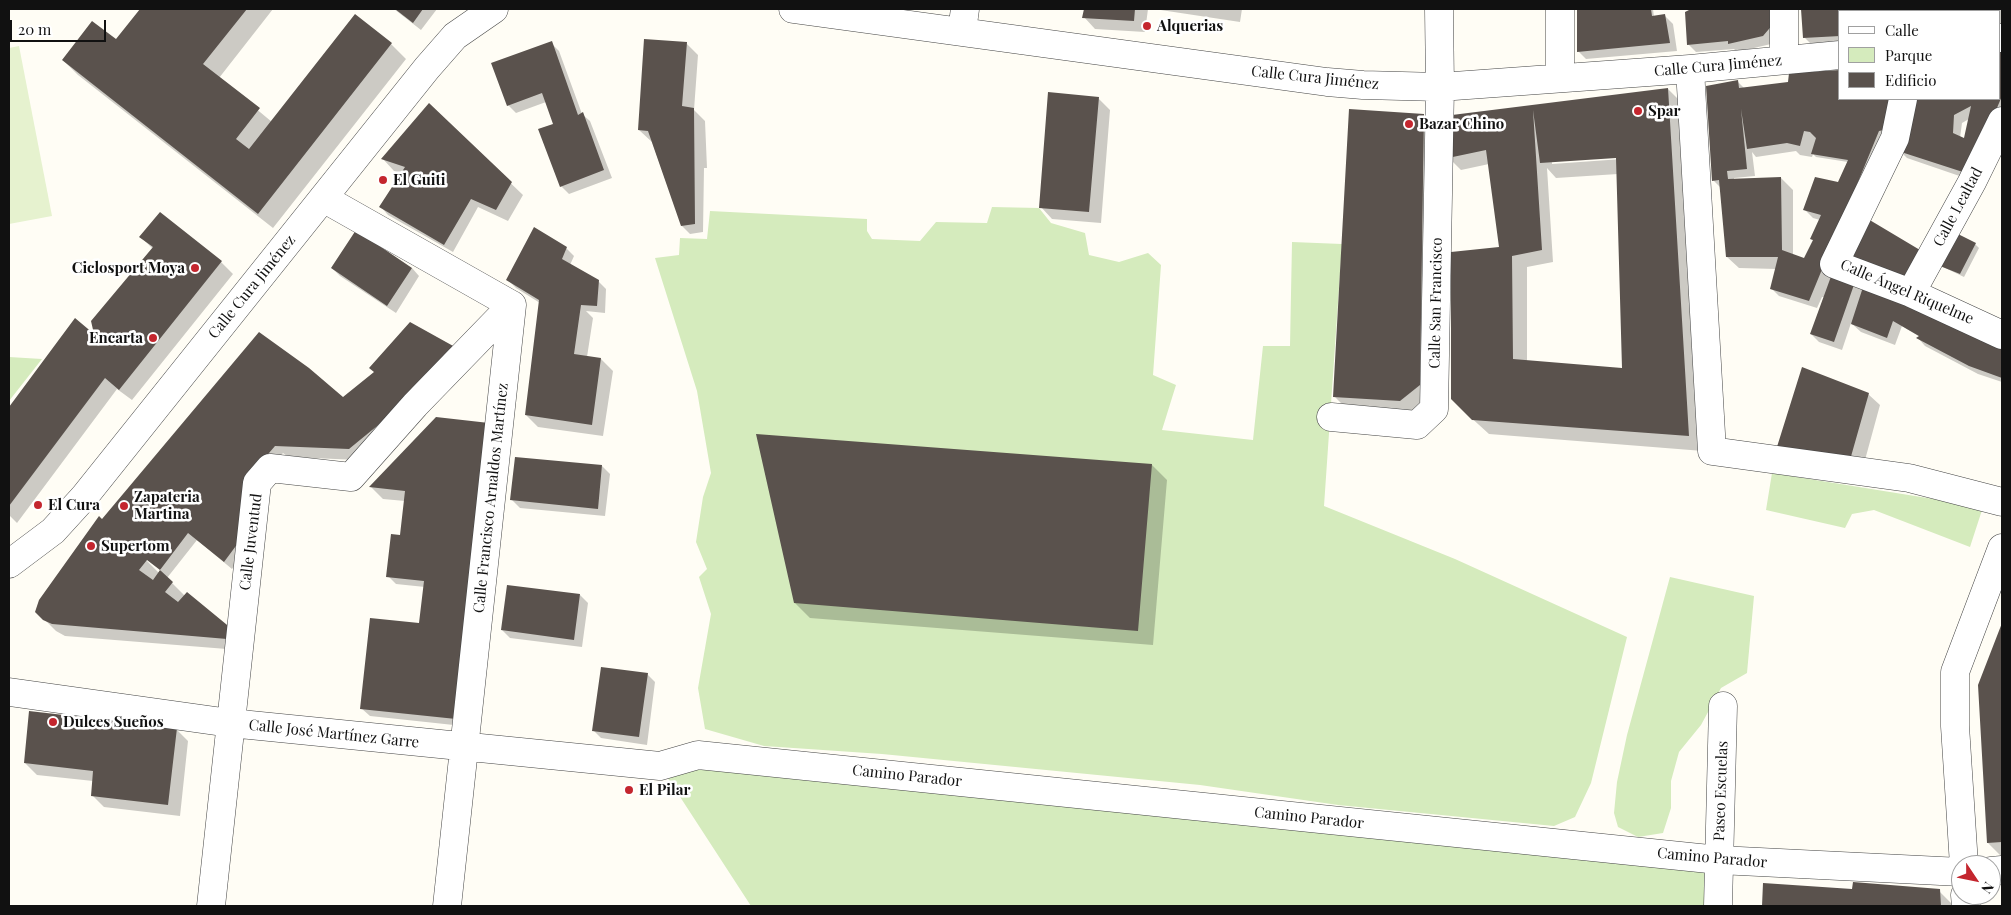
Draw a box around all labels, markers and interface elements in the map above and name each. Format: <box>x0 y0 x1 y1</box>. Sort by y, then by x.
scale bar <box>12 10 109 42</box>
legend <box>1838 10 2001 100</box>
place label: Alquerias <box>1157 17 1223 35</box>
text: 20 m <box>18 19 51 39</box>
marker: Alquerias <box>1141 20 1153 32</box>
text: Calle <box>1885 20 1919 40</box>
text: Parque <box>1885 45 1932 65</box>
street label: Calle Cura Jiménez <box>1653 51 1783 81</box>
street label: Calle Cura Jiménez <box>1250 62 1380 94</box>
text: Edificio <box>1885 70 1936 90</box>
place label: Spar <box>1648 102 1681 120</box>
marker: Spar <box>1632 105 1644 117</box>
place label: Bazar Chino <box>1419 115 1504 133</box>
marker: Bazar Chino <box>1403 118 1415 130</box>
street label: Calle Lealtad <box>1930 164 1986 250</box>
place label: El Guiti <box>393 171 446 189</box>
marker: El Guiti <box>377 174 389 186</box>
street label: Calle Cura Jiménez <box>205 231 299 343</box>
street label: Calle San Francisco <box>1426 237 1446 369</box>
street label: Calle Ángel Riquelme <box>1838 256 1976 328</box>
place label: Ciclosport Moya <box>72 259 185 277</box>
marker: Ciclosport Moya <box>189 262 201 274</box>
place label: Encarta <box>89 329 143 347</box>
marker: Encarta <box>147 332 159 344</box>
street label: Calle Francisco Arnaldos Martínez <box>470 382 512 614</box>
place label: Zapateria Martina <box>134 488 200 523</box>
street label: Calle Juventud <box>236 493 266 591</box>
place label: El Cura <box>48 496 100 514</box>
marker: El Cura <box>32 499 44 511</box>
marker: Zapateria Martina <box>118 500 130 512</box>
place label: Supertom <box>101 537 170 555</box>
marker: Supertom <box>85 540 97 552</box>
place label: Dulces Sueños <box>63 713 164 731</box>
marker: Dulces Sueños <box>47 716 59 728</box>
street label: Calle José Martínez Garre <box>248 716 420 752</box>
street label: Paseo Escuelas <box>1710 741 1732 841</box>
street label: Camino Parador <box>851 761 963 791</box>
place label: El Pilar <box>639 781 690 799</box>
marker: El Pilar <box>623 784 635 796</box>
street label: Camino Parador <box>1253 803 1365 833</box>
street label: Camino Parador <box>1656 844 1768 872</box>
north arrow <box>1951 855 2001 905</box>
text: N <box>1977 879 1999 898</box>

